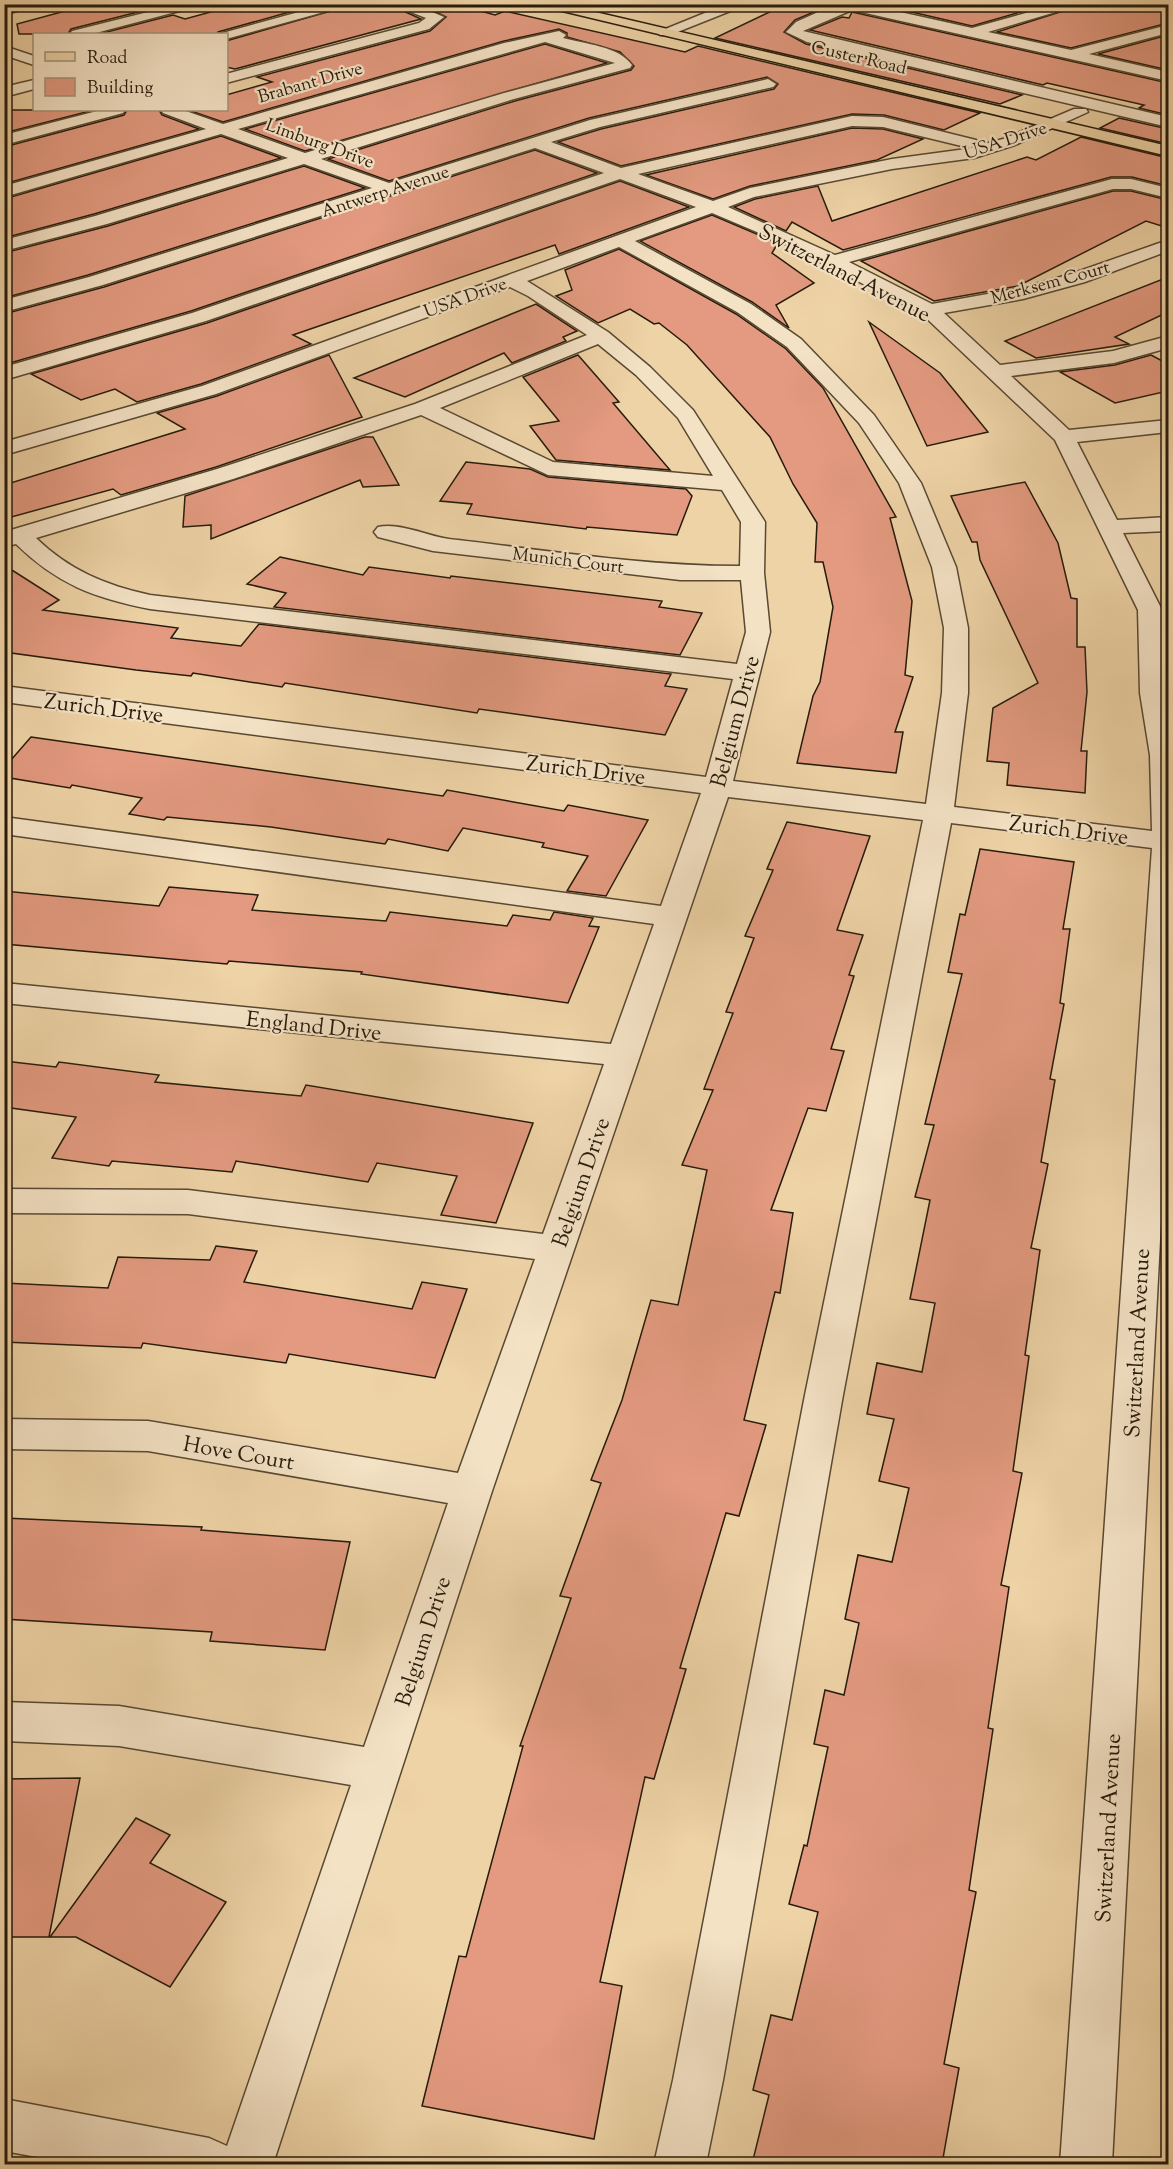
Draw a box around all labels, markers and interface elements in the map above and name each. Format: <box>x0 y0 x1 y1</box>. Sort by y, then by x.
legend <box>33 33 228 111</box>
street label: Custer Road <box>808 35 909 83</box>
text: Road <box>87 46 127 72</box>
street label: Brabant Drive <box>255 57 366 111</box>
text: Building <box>87 76 153 102</box>
street label: Limburg Drive <box>262 113 377 177</box>
street label: USA Drive <box>960 116 1051 168</box>
street label: Antwerp Avenue <box>318 160 453 226</box>
street label: Switzerland Avenue <box>752 217 935 332</box>
street label: Merksem Court <box>988 256 1113 312</box>
street label: USA Drive <box>421 272 511 326</box>
street label: Munich Court <box>511 542 625 582</box>
street label: Belgium Drive <box>704 652 770 791</box>
street label: Zurich Drive <box>42 687 165 733</box>
street label: Zurich Drive <box>524 749 647 795</box>
street label: Zurich Drive <box>1007 809 1130 855</box>
street label: England Drive <box>244 1005 383 1051</box>
street label: Belgium Drive <box>546 1114 620 1252</box>
street label: Switzerland Avenue <box>1118 1248 1160 1439</box>
street label: Hove Court <box>180 1429 297 1481</box>
street label: Belgium Drive <box>389 1573 461 1711</box>
street label: Switzerland Avenue <box>1089 1733 1131 1924</box>

